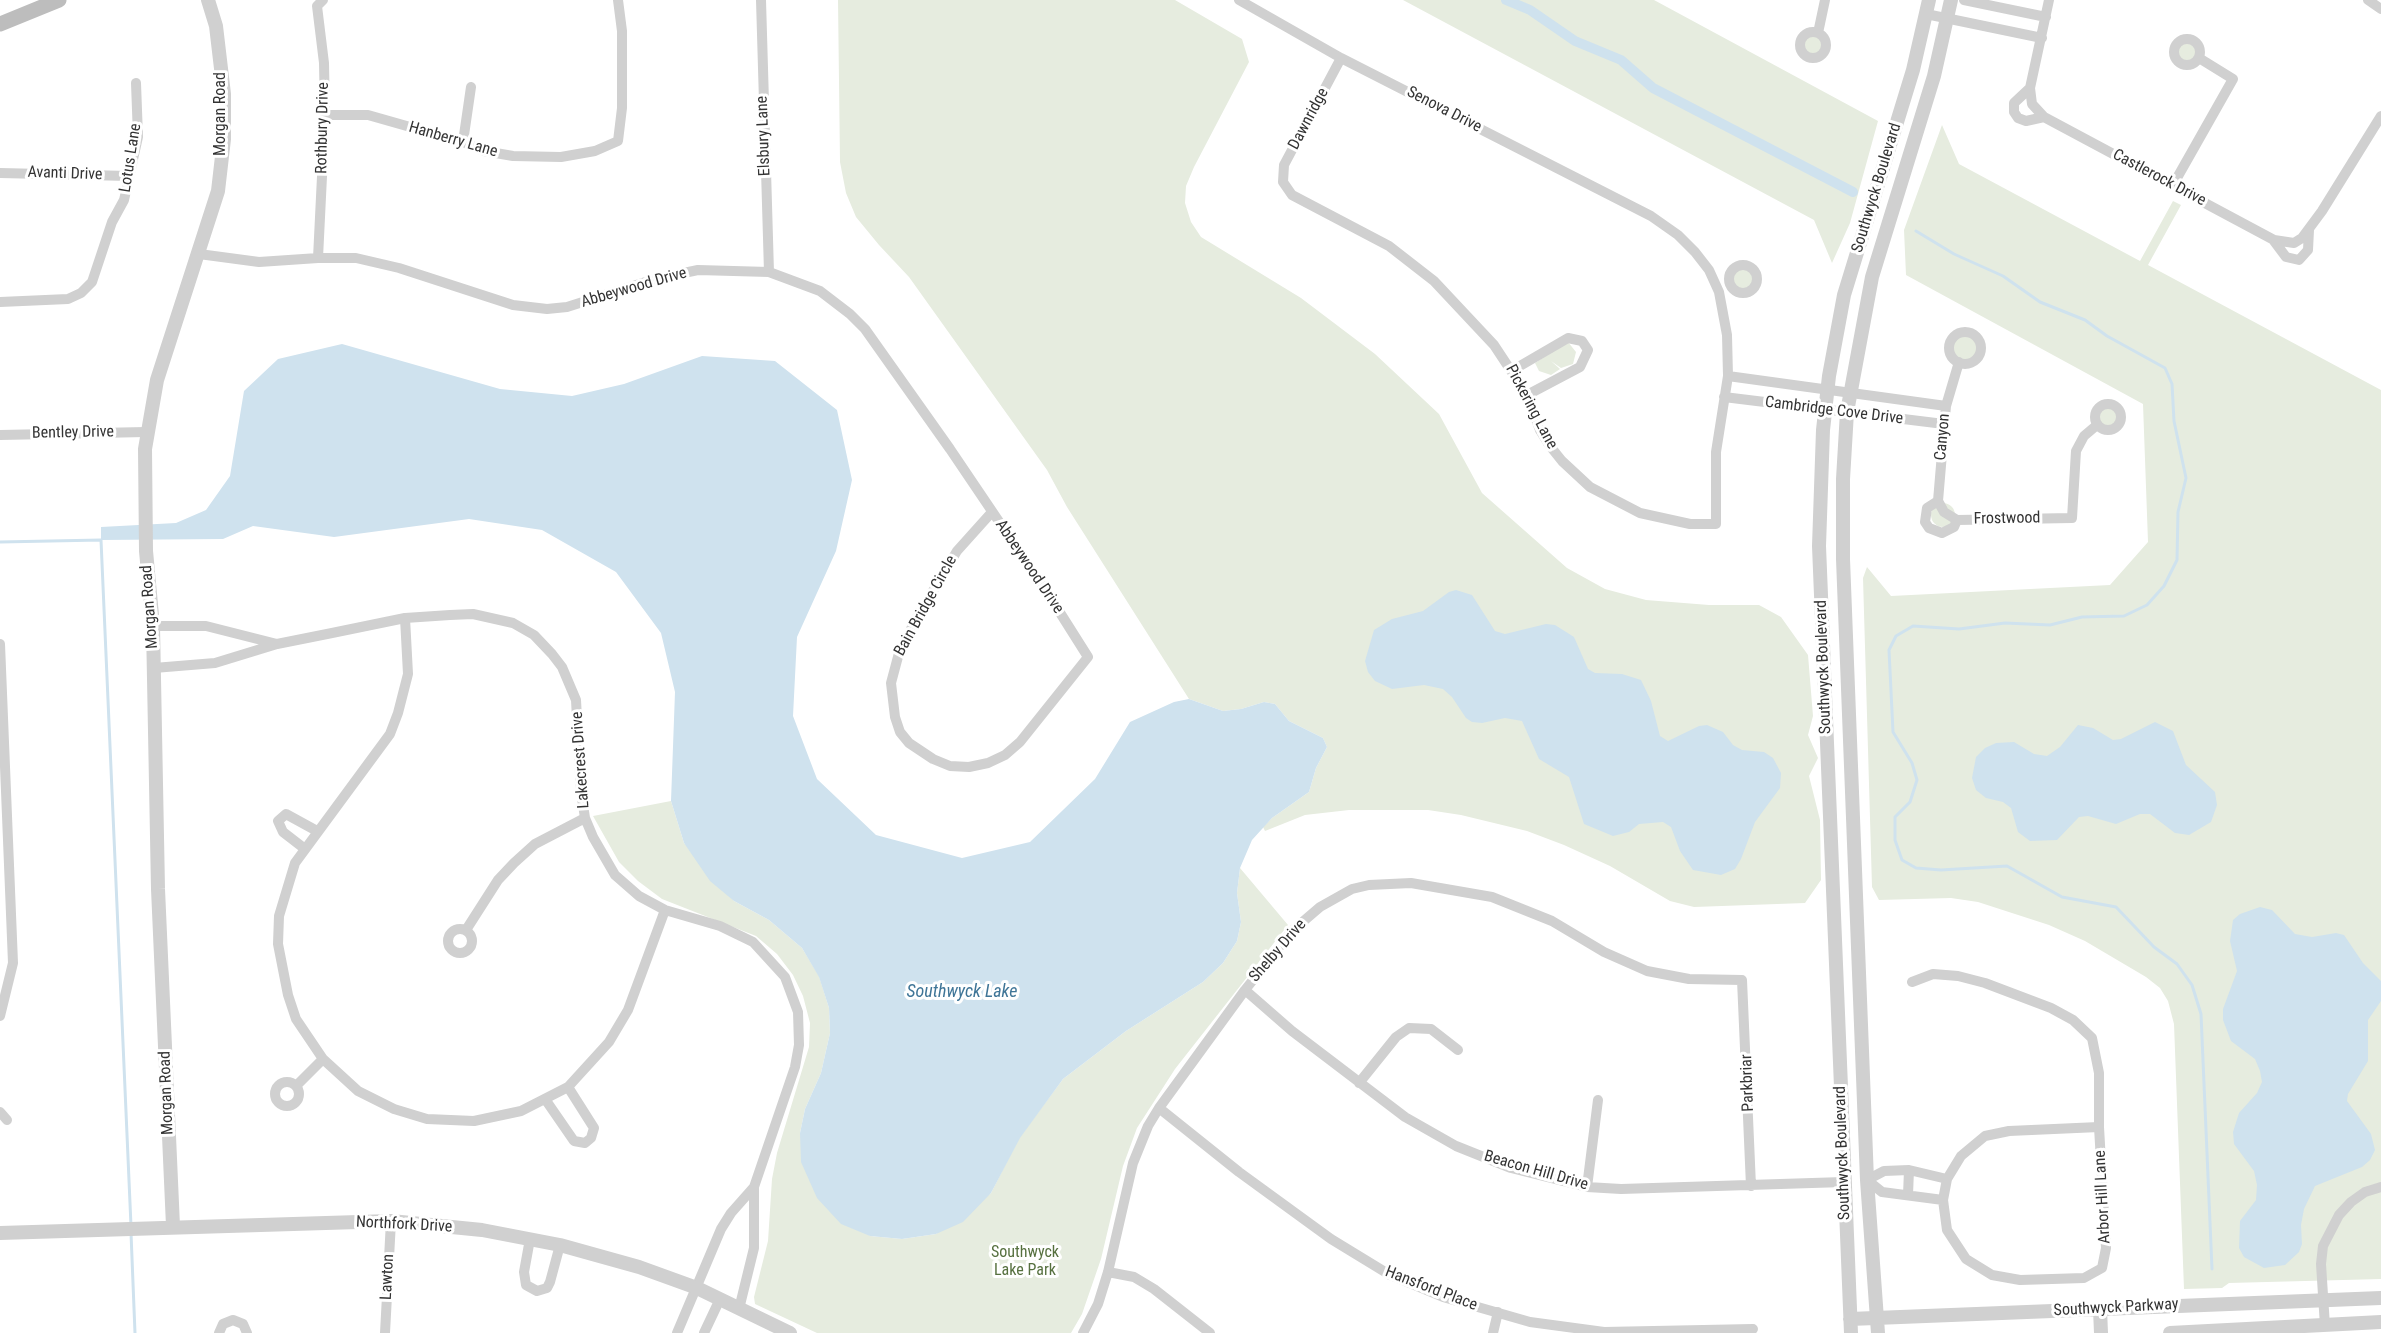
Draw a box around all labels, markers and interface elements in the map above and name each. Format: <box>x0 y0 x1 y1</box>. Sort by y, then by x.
street label: Morgan Road <box>211 72 231 156</box>
street label: Rothbury Drive <box>313 82 333 174</box>
street label: Senova Drive <box>1403 83 1485 137</box>
street label: Dawnridge <box>1285 85 1333 153</box>
street label: Elsbury Lane <box>753 95 775 177</box>
street label: Hanberry Lane <box>406 118 500 162</box>
street label: Southwyck Boulevard <box>1848 121 1906 255</box>
street label: Lotus Lane <box>116 122 146 194</box>
street label: Castlerock Drive <box>2109 145 2209 211</box>
street label: Avanti Drive <box>27 163 103 185</box>
street label: Abbeywood Drive <box>579 264 689 312</box>
street label: Pickering Lane <box>1501 361 1561 453</box>
street label: Cambridge Cove Drive <box>1764 393 1904 429</box>
street label: Canyon <box>1931 413 1955 461</box>
street label: Bentley Drive <box>32 423 114 443</box>
street label: Frostwood <box>1974 509 2040 529</box>
street label: Abbeywood Drive <box>991 516 1067 618</box>
street label: Bain Bridge Circle <box>891 552 961 660</box>
street label: Morgan Road <box>137 564 163 650</box>
street label: Southwyck Boulevard <box>1812 600 1836 734</box>
street label: Lakecrest Drive <box>568 711 594 809</box>
street label: Shelby Drive <box>1245 916 1311 986</box>
water label: Southwyck Lake <box>907 981 1017 1003</box>
street label: Morgan Road <box>156 1051 178 1135</box>
street label: Parkbriar <box>1737 1054 1759 1112</box>
street label: Southwyck Boulevard <box>1831 1086 1855 1220</box>
street label: Beacon Hill Drive <box>1482 1147 1590 1195</box>
street label: Arbor Hill Lane <box>2091 1150 2115 1244</box>
street label: Northfork Drive <box>355 1213 453 1237</box>
park label: Southwyck Lake Park <box>991 1243 1059 1281</box>
street label: Lawton <box>377 1254 399 1300</box>
street label: Hansford Place <box>1382 1263 1480 1315</box>
street label: Southwyck Parkway <box>2053 1295 2179 1321</box>

